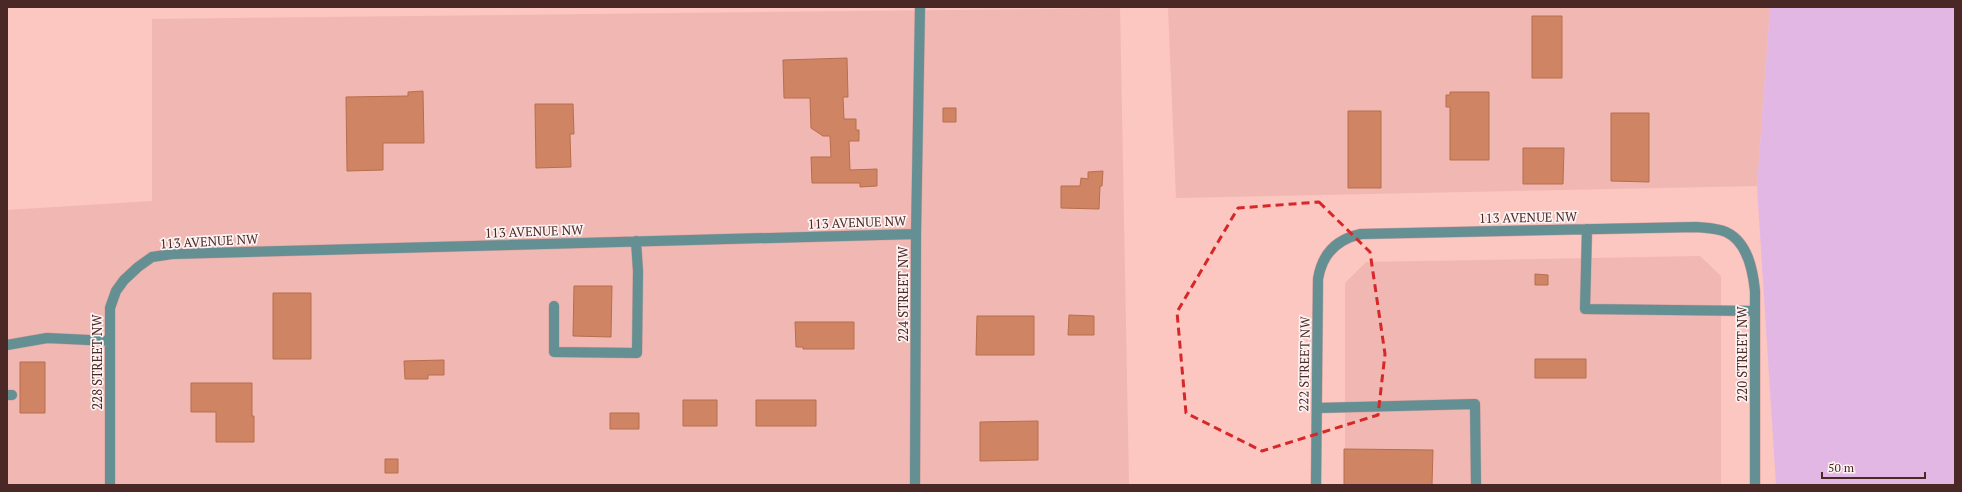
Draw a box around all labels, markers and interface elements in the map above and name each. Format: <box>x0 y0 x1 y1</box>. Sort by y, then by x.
street label: 113 AVENUE NW <box>1479 207 1578 227</box>
street label: 113 AVENUE NW <box>808 211 907 233</box>
street label: 113 AVENUE NW <box>485 220 584 242</box>
street label: 113 AVENUE NW <box>159 229 259 253</box>
street label: 224 STREET NW <box>894 246 912 342</box>
street label: 220 STREET NW <box>1733 306 1751 402</box>
street label: 228 STREET NW <box>88 314 106 410</box>
street label: 222 STREET NW <box>1294 315 1314 412</box>
scale bar <box>1822 454 1925 480</box>
text: 50 m <box>1828 460 1855 475</box>

